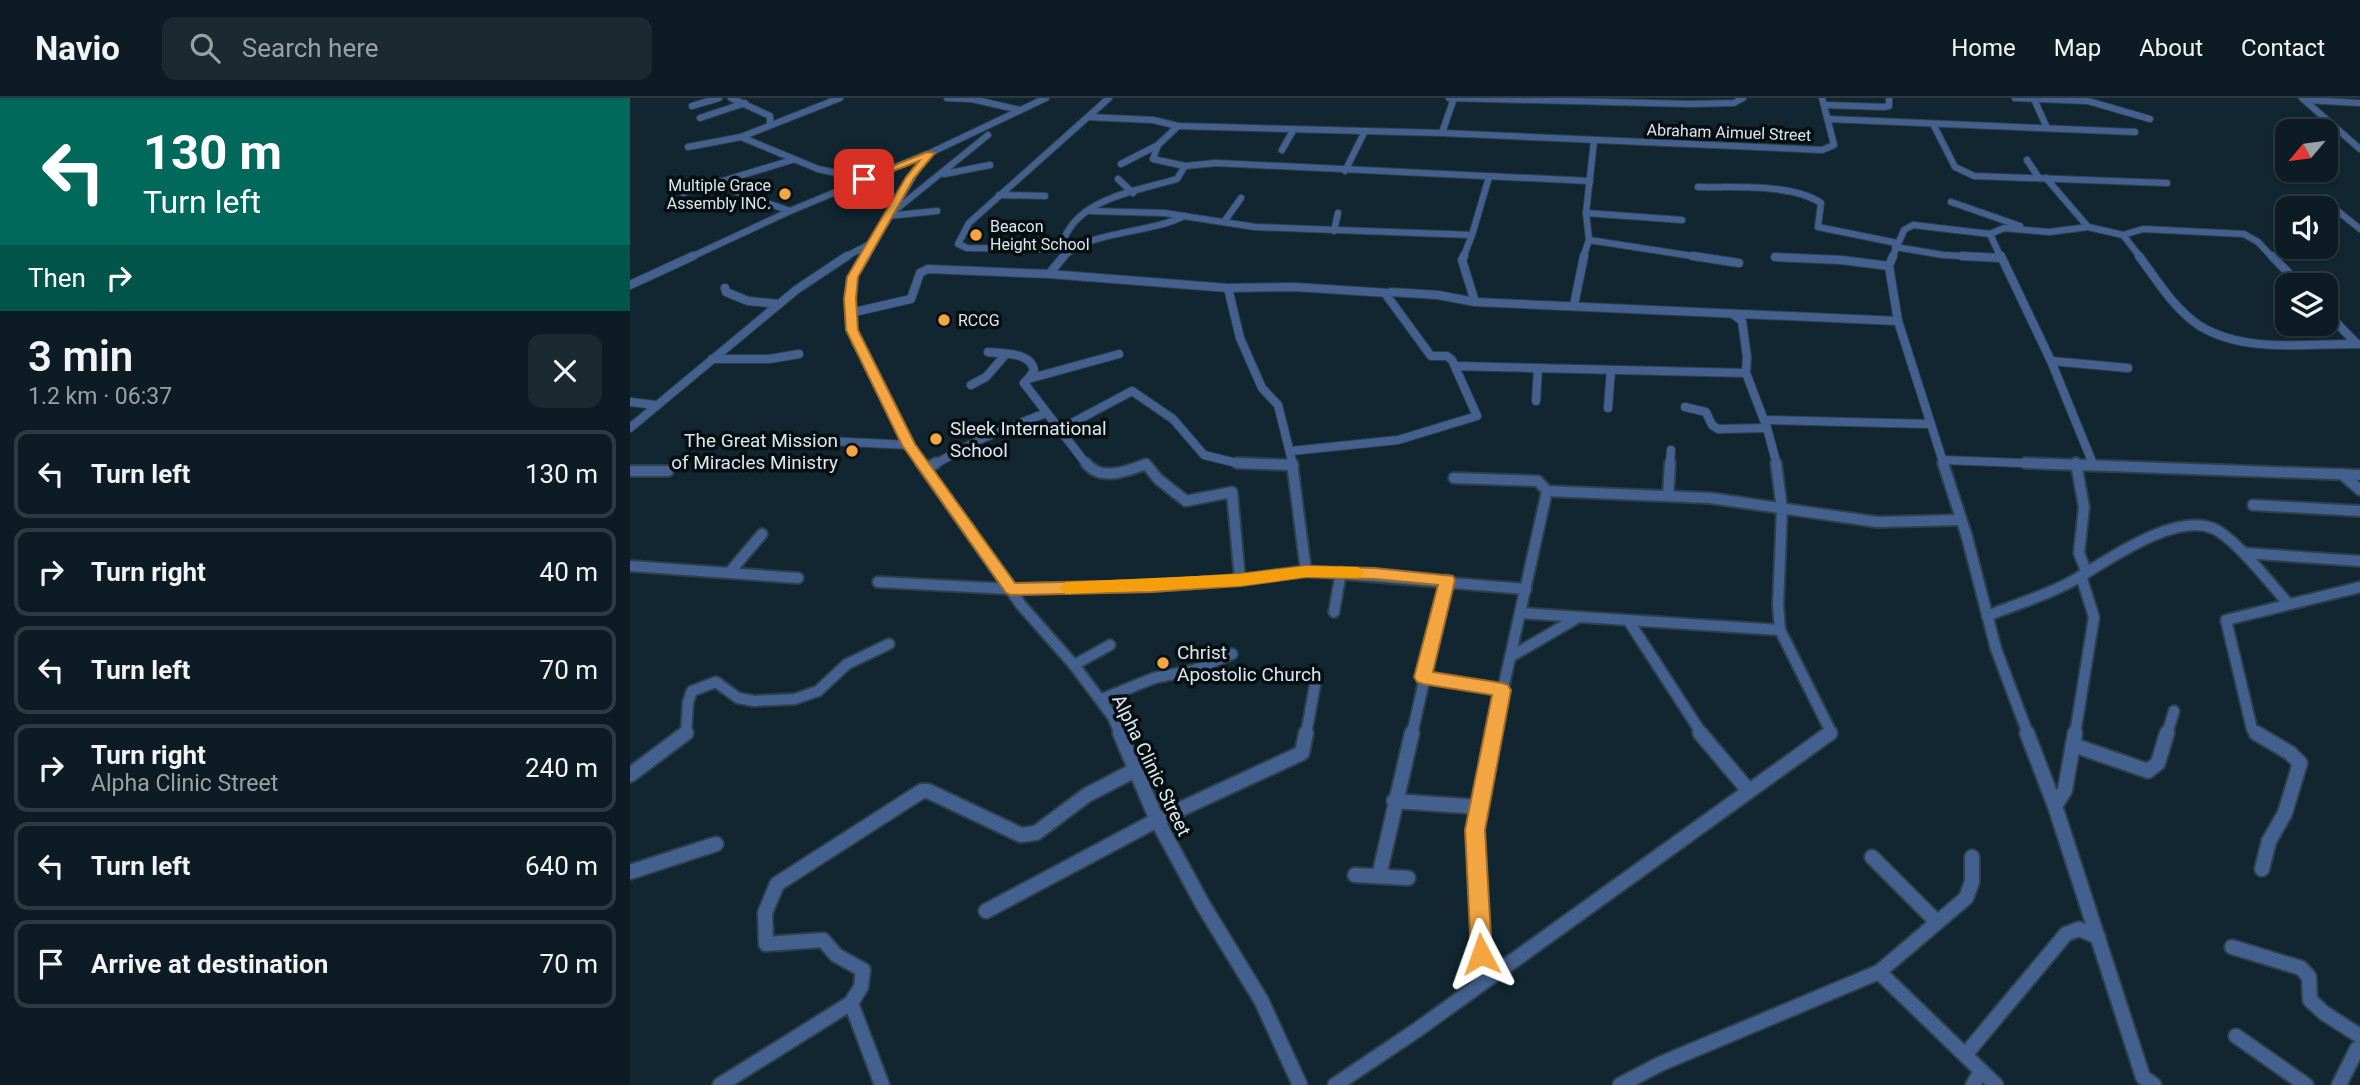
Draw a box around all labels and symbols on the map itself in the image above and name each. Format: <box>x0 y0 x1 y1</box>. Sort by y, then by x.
north arrow <box>2275 119 2338 182</box>
street label: Abraham Aimuel Street <box>1646 120 1812 145</box>
pin <box>834 149 894 209</box>
place label: Multiple Grace Assembly INC. <box>667 176 771 213</box>
marker: Multiple Grace Assembly INC. <box>777 186 793 202</box>
place label: Beacon Height School <box>990 217 1090 254</box>
marker: Beacon Height School <box>968 227 984 243</box>
place label: RCCG <box>958 311 1000 330</box>
marker: RCCG <box>936 312 952 328</box>
place label: Sleek International School <box>950 417 1107 462</box>
place label: The Great Mission of Miracles Ministry <box>671 429 838 474</box>
marker: Sleek International School <box>928 431 944 447</box>
marker: The Great Mission of Miracles Ministry <box>844 443 860 459</box>
place label: Christ Apostolic Church <box>1177 641 1321 686</box>
marker: Christ Apostolic Church <box>1155 655 1171 671</box>
street label: Alpha Clinic Street <box>1107 691 1196 840</box>
position arrow <box>1444 917 1518 991</box>

